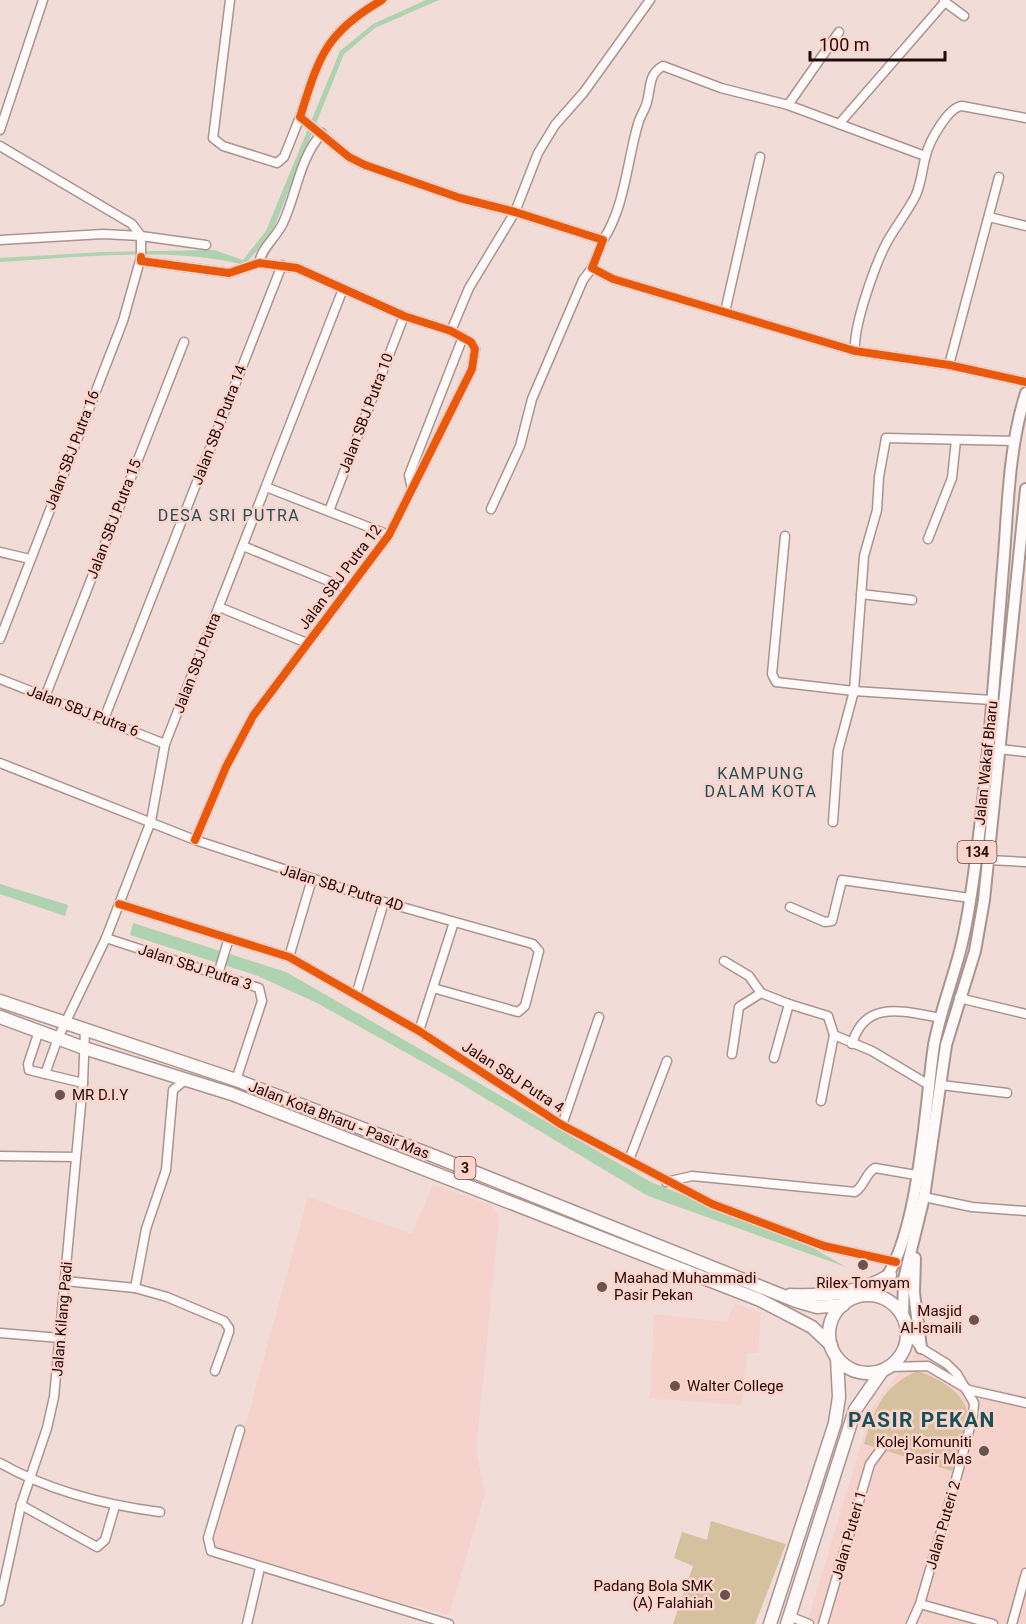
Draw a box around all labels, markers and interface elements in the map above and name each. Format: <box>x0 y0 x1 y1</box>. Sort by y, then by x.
scale bar <box>810 24 945 62</box>
text: 100 m <box>819 34 870 55</box>
street label: Jalan SBJ Putra 10 <box>335 351 397 475</box>
street label: Jalan SBJ Putra 14 <box>188 362 250 487</box>
street label: Jalan SBJ Putra 16 <box>41 388 103 512</box>
street label: Jalan SBJ Putra 15 <box>83 457 145 581</box>
district label: DESA SRI PUTRA <box>158 506 300 525</box>
street label: Jalan SBJ Putra 12 <box>295 521 385 633</box>
street label: Jalan SBJ Putra <box>170 610 224 716</box>
street label: Jalan SBJ Putra 6 <box>25 681 141 741</box>
street label: Jalan Wakaf Bharu <box>971 700 1001 826</box>
district label: KAMPUNG DALAM KOTA <box>705 764 817 801</box>
road number: 134 <box>958 841 996 863</box>
street label: Jalan SBJ Putra 4D <box>278 861 406 915</box>
street label: Jalan SBJ Putra 3 <box>136 940 254 994</box>
street label: Jalan SBJ Putra 4 <box>459 1037 568 1117</box>
street label: Jalan Kota Bharu - Pasir Mas <box>246 1077 432 1163</box>
place label: MR D.I.Y <box>72 1086 128 1104</box>
marker: MR D.I.Y <box>53 1088 67 1102</box>
road number: 3 <box>454 1157 476 1179</box>
marker: Rilex Tomyam <box>856 1258 870 1272</box>
street label: Jalan Kilang Padi <box>48 1261 76 1377</box>
place label: Maahad Muhammadi Pasir Pekan <box>614 1269 756 1304</box>
place label: Rilex Tomyam <box>816 1274 910 1292</box>
marker: Maahad Muhammadi Pasir Pekan <box>595 1280 609 1294</box>
place label: Masjid Al-Ismaili <box>900 1302 962 1337</box>
marker: Masjid Al-Ismaili <box>967 1313 981 1327</box>
place label: Walter College <box>687 1377 784 1395</box>
marker: Walter College <box>668 1379 682 1393</box>
district label: PASIR PEKAN <box>848 1408 996 1432</box>
place label: Kolej Komuniti Pasir Mas <box>876 1433 972 1468</box>
marker: Kolej Komuniti Pasir Mas <box>977 1444 991 1458</box>
street label: Jalan Puteri 2 <box>922 1478 964 1572</box>
street label: Jalan Puteri 1 <box>828 1488 870 1582</box>
place label: Padang Bola SMK (A) Falahiah <box>594 1577 714 1612</box>
marker: Padang Bola SMK (A) Falahiah <box>718 1588 732 1602</box>

